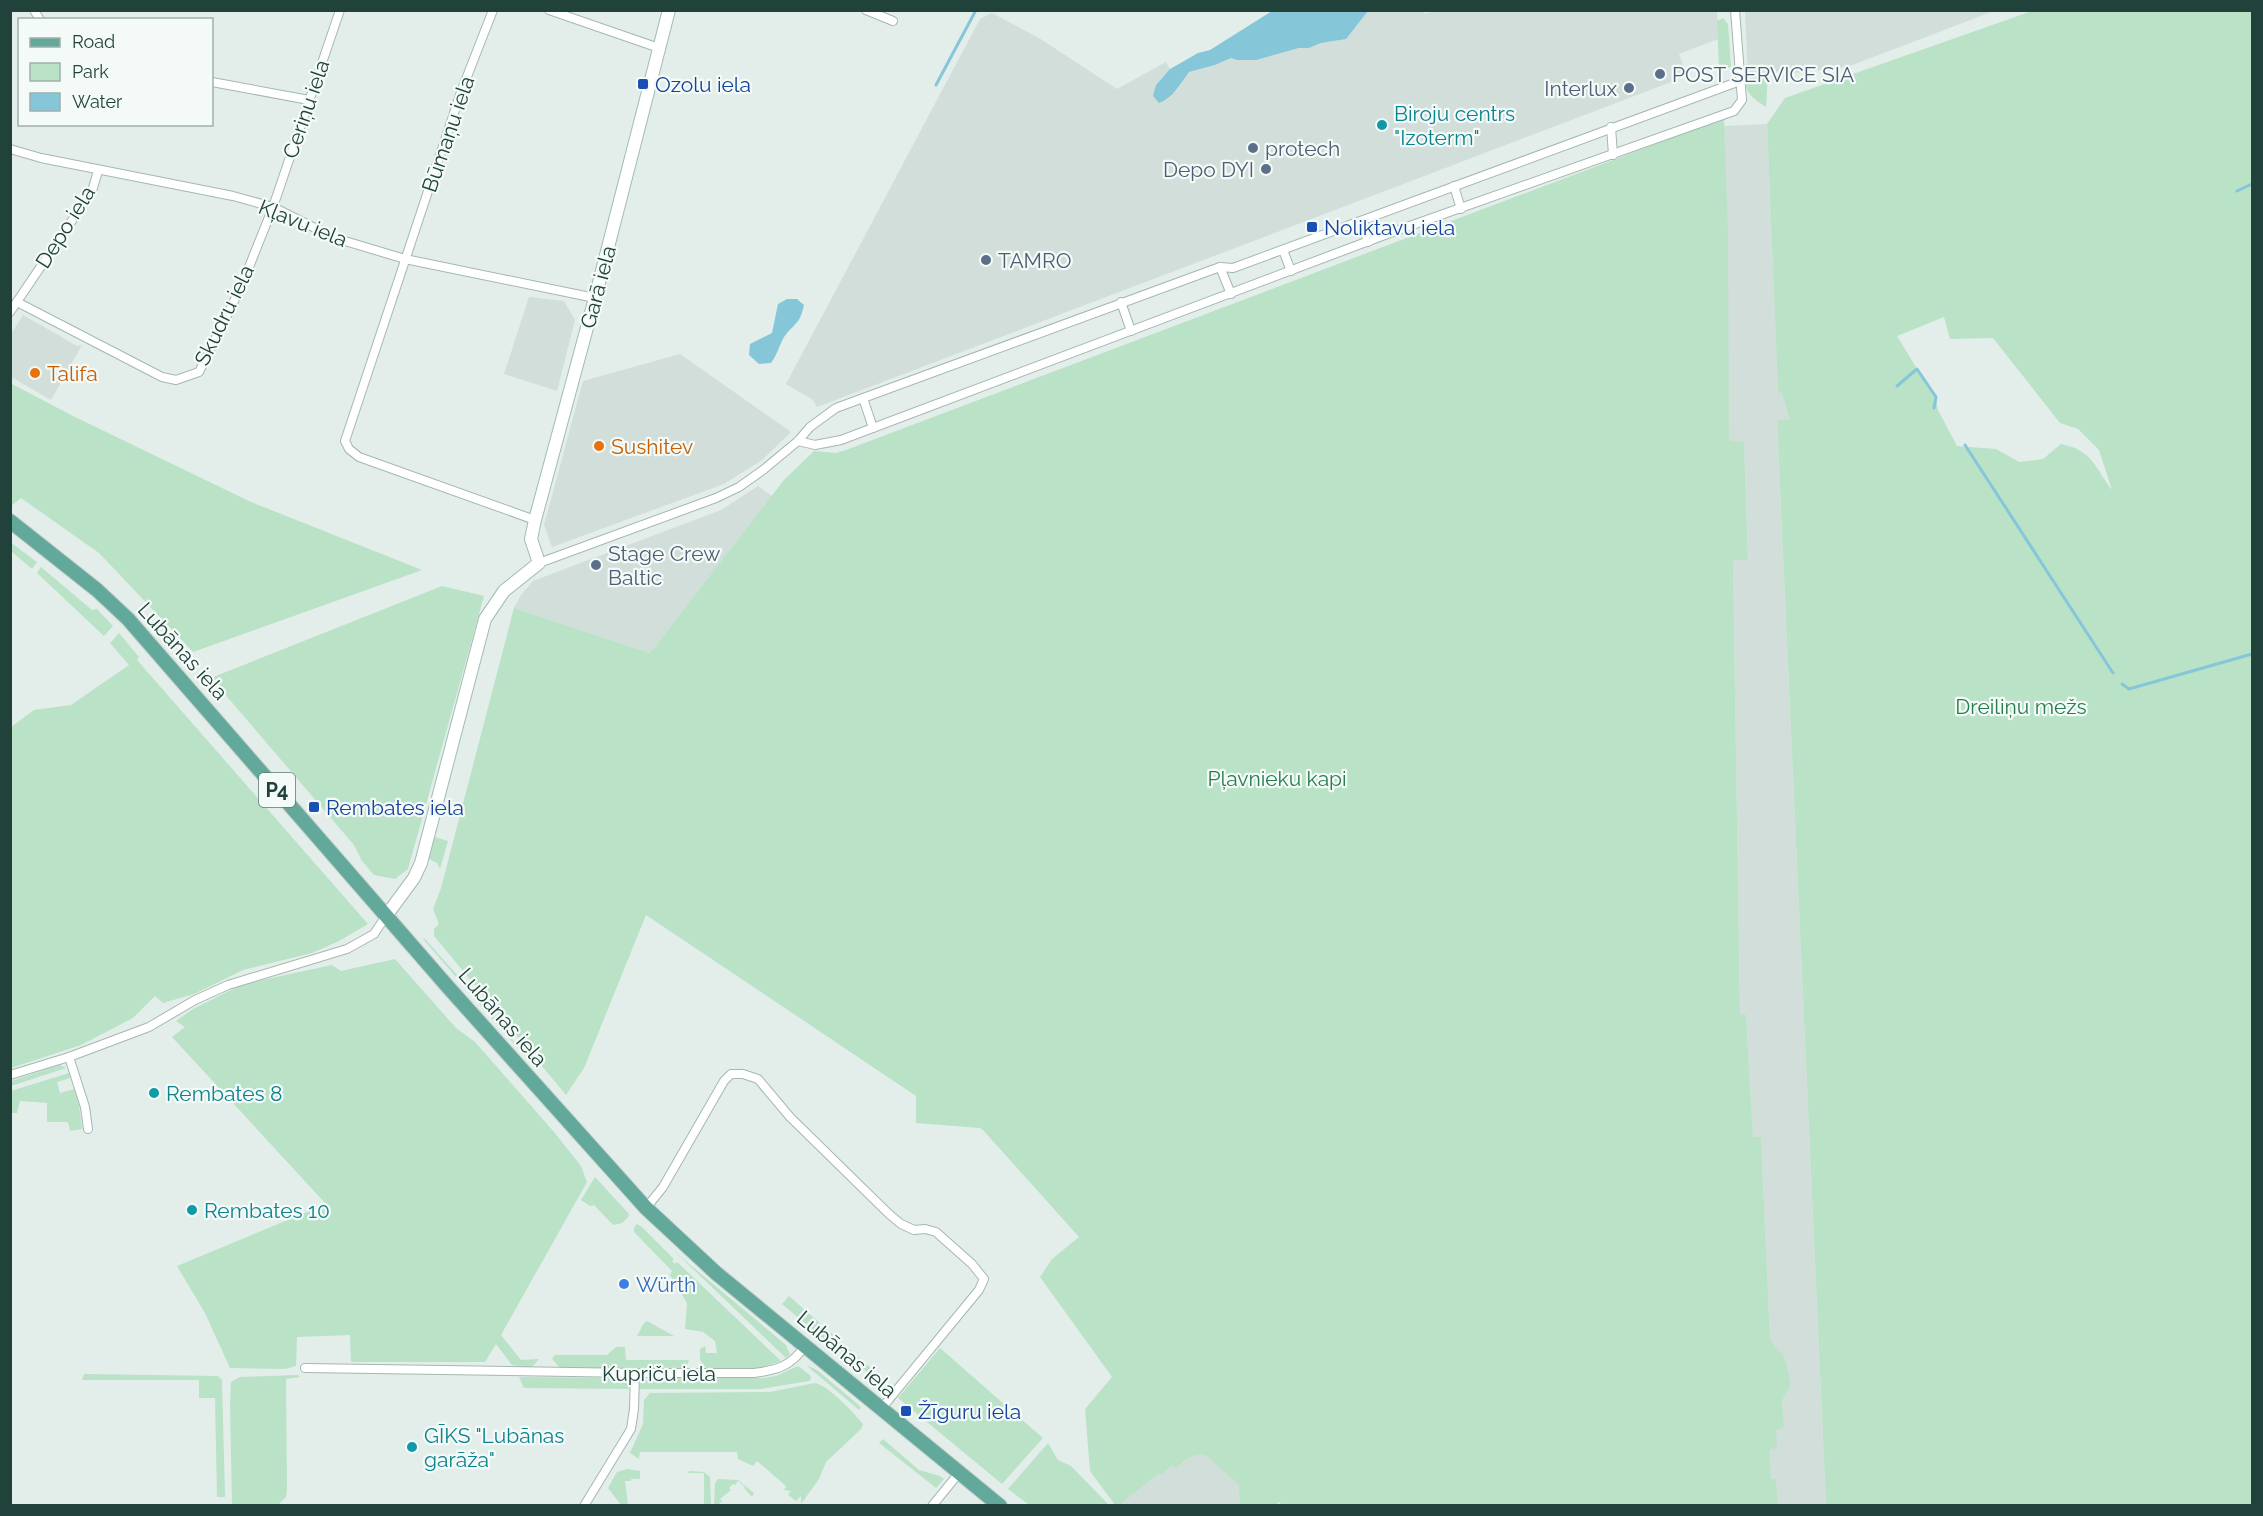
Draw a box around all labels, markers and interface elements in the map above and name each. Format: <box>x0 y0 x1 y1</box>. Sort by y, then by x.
legend <box>18 18 213 126</box>
text: Road <box>72 31 115 52</box>
street label: Ceriņu iela <box>277 56 335 162</box>
text: Park <box>72 61 109 82</box>
place label: POST SERVICE SIA <box>1672 62 1854 87</box>
marker: POST SERVICE SIA <box>1653 67 1667 81</box>
place label: Ozolu iela <box>655 72 751 97</box>
street label: Būmaņu iela <box>416 73 480 195</box>
place label: Interlux <box>1544 76 1617 101</box>
marker: Ozolu iela <box>636 77 650 91</box>
marker: Interlux <box>1622 81 1636 95</box>
text: Water <box>72 91 123 112</box>
place label: Biroju centrs "Izoterm" <box>1394 101 1515 150</box>
marker: Biroju centrs "Izoterm" <box>1375 118 1389 132</box>
place label: protech <box>1265 136 1340 161</box>
marker: protech <box>1246 141 1260 155</box>
place label: Depo DYI <box>1163 157 1254 182</box>
marker: Depo DYI <box>1259 162 1273 176</box>
street label: Depo iela <box>30 181 100 273</box>
street label: Kļavu iela <box>255 194 351 252</box>
place label: Noliktavu iela <box>1324 215 1455 240</box>
marker: Noliktavu iela <box>1305 220 1319 234</box>
street label: Garā iela <box>575 243 621 331</box>
place label: TAMRO <box>998 248 1071 273</box>
marker: TAMRO <box>979 253 993 267</box>
street label: Skudru iela <box>189 261 259 369</box>
place label: Talifa <box>47 361 98 386</box>
marker: Talifa <box>28 366 42 380</box>
place label: Sushitev <box>611 434 693 459</box>
marker: Sushitev <box>592 439 606 453</box>
place label: Stage Crew Baltic <box>608 541 720 590</box>
marker: Stage Crew Baltic <box>589 558 603 572</box>
street label: Lubānas iela <box>133 597 233 705</box>
park label: Dreiliņu mežs <box>1955 694 2087 719</box>
park label: Pļavnieku kapi <box>1207 766 1347 791</box>
road number: P4 <box>259 773 295 807</box>
place label: Rembates iela <box>326 795 464 820</box>
marker: Rembates iela <box>307 800 321 814</box>
street label: Lubānas iela <box>453 963 553 1071</box>
place label: Rembates 8 <box>166 1081 282 1106</box>
marker: Rembates 8 <box>147 1086 161 1100</box>
place label: Rembates 10 <box>204 1198 330 1223</box>
marker: Rembates 10 <box>185 1203 199 1217</box>
place label: Würth <box>636 1272 696 1297</box>
marker: Würth <box>617 1277 631 1291</box>
street label: Lubānas iela <box>792 1305 902 1403</box>
street label: Kupriču iela <box>602 1361 716 1386</box>
place label: Žīguru iela <box>918 1399 1021 1424</box>
marker: Žīguru iela <box>899 1404 913 1418</box>
place label: GĪKS "Lubānas garāža" <box>424 1423 564 1472</box>
marker: GĪKS "Lubānas garāža" <box>405 1440 419 1454</box>

